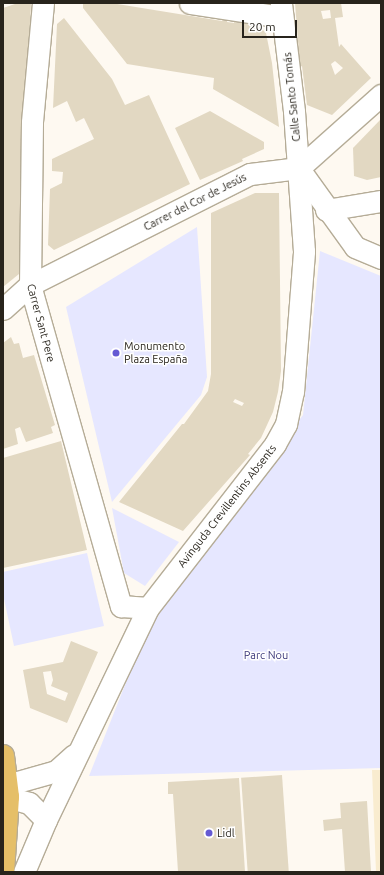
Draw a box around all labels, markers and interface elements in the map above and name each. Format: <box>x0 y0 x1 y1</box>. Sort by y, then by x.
scale bar <box>244 12 299 38</box>
text: 20 m <box>249 20 276 33</box>
street label: Calle Santo Tomás <box>281 52 303 142</box>
street label: Carrer del Cor de Jesús <box>141 170 249 234</box>
street label: Carrer Sant Pere <box>24 282 58 364</box>
place label: Monumento Plaza España <box>124 340 187 366</box>
marker: Monumento Plaza España <box>111 348 121 358</box>
street label: Avinguda Crevillentins Absents <box>175 442 279 570</box>
park label: Parc Nou <box>244 648 288 662</box>
place label: Lidl <box>217 826 235 840</box>
marker: Lidl <box>204 828 214 838</box>

